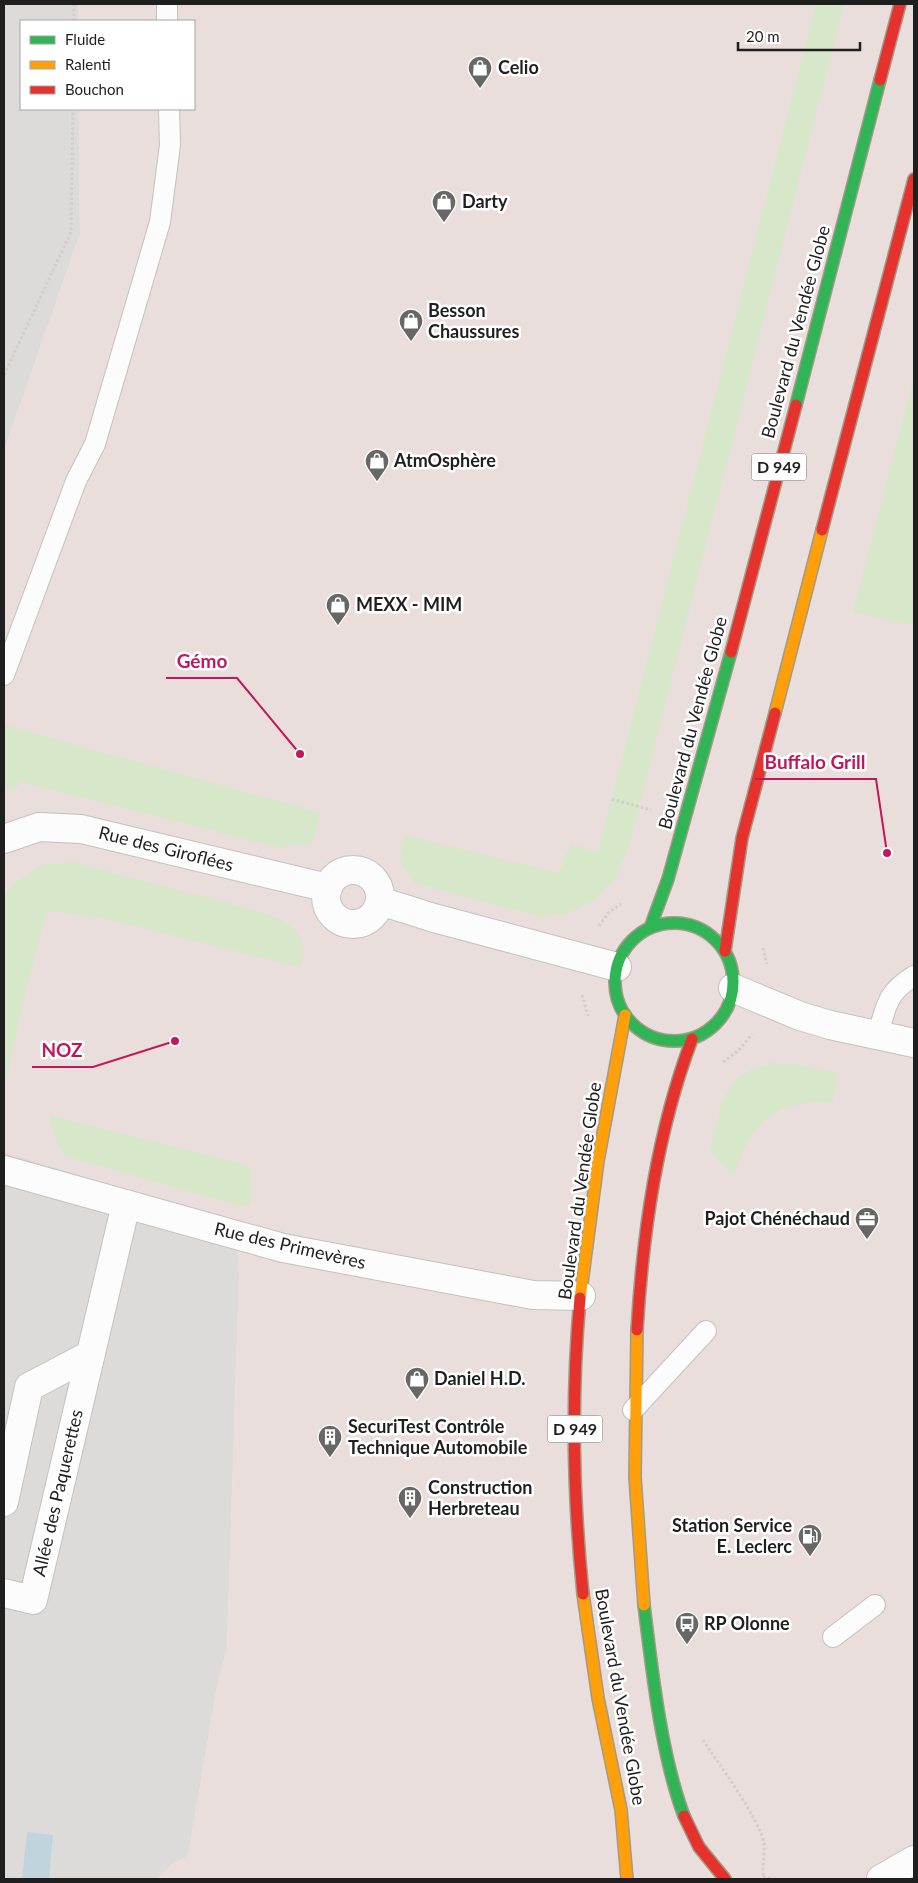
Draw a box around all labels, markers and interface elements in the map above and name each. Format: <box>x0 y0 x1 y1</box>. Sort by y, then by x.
legend <box>20 20 195 110</box>
scale bar <box>738 20 860 52</box>
text: 20 m <box>746 27 780 45</box>
text: Fluide <box>65 30 105 48</box>
text: Ralenti <box>65 55 111 73</box>
shop icon: Celio <box>467 55 493 89</box>
place label: Celio <box>498 56 539 78</box>
text: Bouchon <box>65 80 124 98</box>
shop icon: Darty <box>431 189 457 223</box>
place label: Darty <box>462 190 508 212</box>
street label: Boulevard du Vendée Globe <box>756 223 834 441</box>
place label: Besson Chaussures <box>428 299 519 342</box>
shop icon: Besson Chaussures <box>398 308 424 342</box>
shop icon: AtmOsphère <box>364 448 390 482</box>
place label: AtmOsphère <box>393 449 496 471</box>
road number: D 949 <box>752 454 806 481</box>
shop icon: MEXX - MIM <box>325 592 351 626</box>
place label: MEXX - MIM <box>356 593 462 615</box>
street label: Boulevard du Vendée Globe <box>653 614 731 832</box>
callout: Gémo <box>166 644 237 678</box>
text: Gémo <box>177 649 227 672</box>
callout: Buffalo Grill <box>755 745 876 779</box>
text: Buffalo Grill <box>765 750 865 773</box>
street label: Rue des Giroflées <box>97 821 236 875</box>
callout: NOZ <box>32 1033 93 1067</box>
text: NOZ <box>41 1038 83 1061</box>
street label: Boulevard du Vendée Globe <box>553 1081 605 1301</box>
office icon: Pajot Chénéchaud <box>854 1206 880 1240</box>
place label: Pajot Chénéchaud <box>704 1207 850 1229</box>
street label: Rue des Primevères <box>212 1217 368 1273</box>
shop icon: Daniel H.D. <box>404 1366 430 1400</box>
place label: Daniel H.D. <box>434 1367 526 1389</box>
street label: Allée des Paquerettes <box>27 1407 87 1578</box>
place label: SecuriTest Contrôle Technique Automobile <box>348 1415 528 1458</box>
road number: D 949 <box>548 1416 602 1442</box>
building icon: SecuriTest Contrôle Technique Automobile <box>317 1424 343 1458</box>
place label: Construction Herbreteau <box>428 1476 532 1519</box>
building icon: Construction Herbreteau <box>397 1485 423 1519</box>
place label: Station Service E. Leclerc <box>672 1514 792 1557</box>
fuel station icon: Station Service E. Leclerc <box>797 1523 823 1557</box>
street label: Boulevard du Vendée Globe <box>591 1587 651 1807</box>
bus stop icon: RP Olonne <box>674 1611 700 1645</box>
place label: RP Olonne <box>704 1612 790 1634</box>

